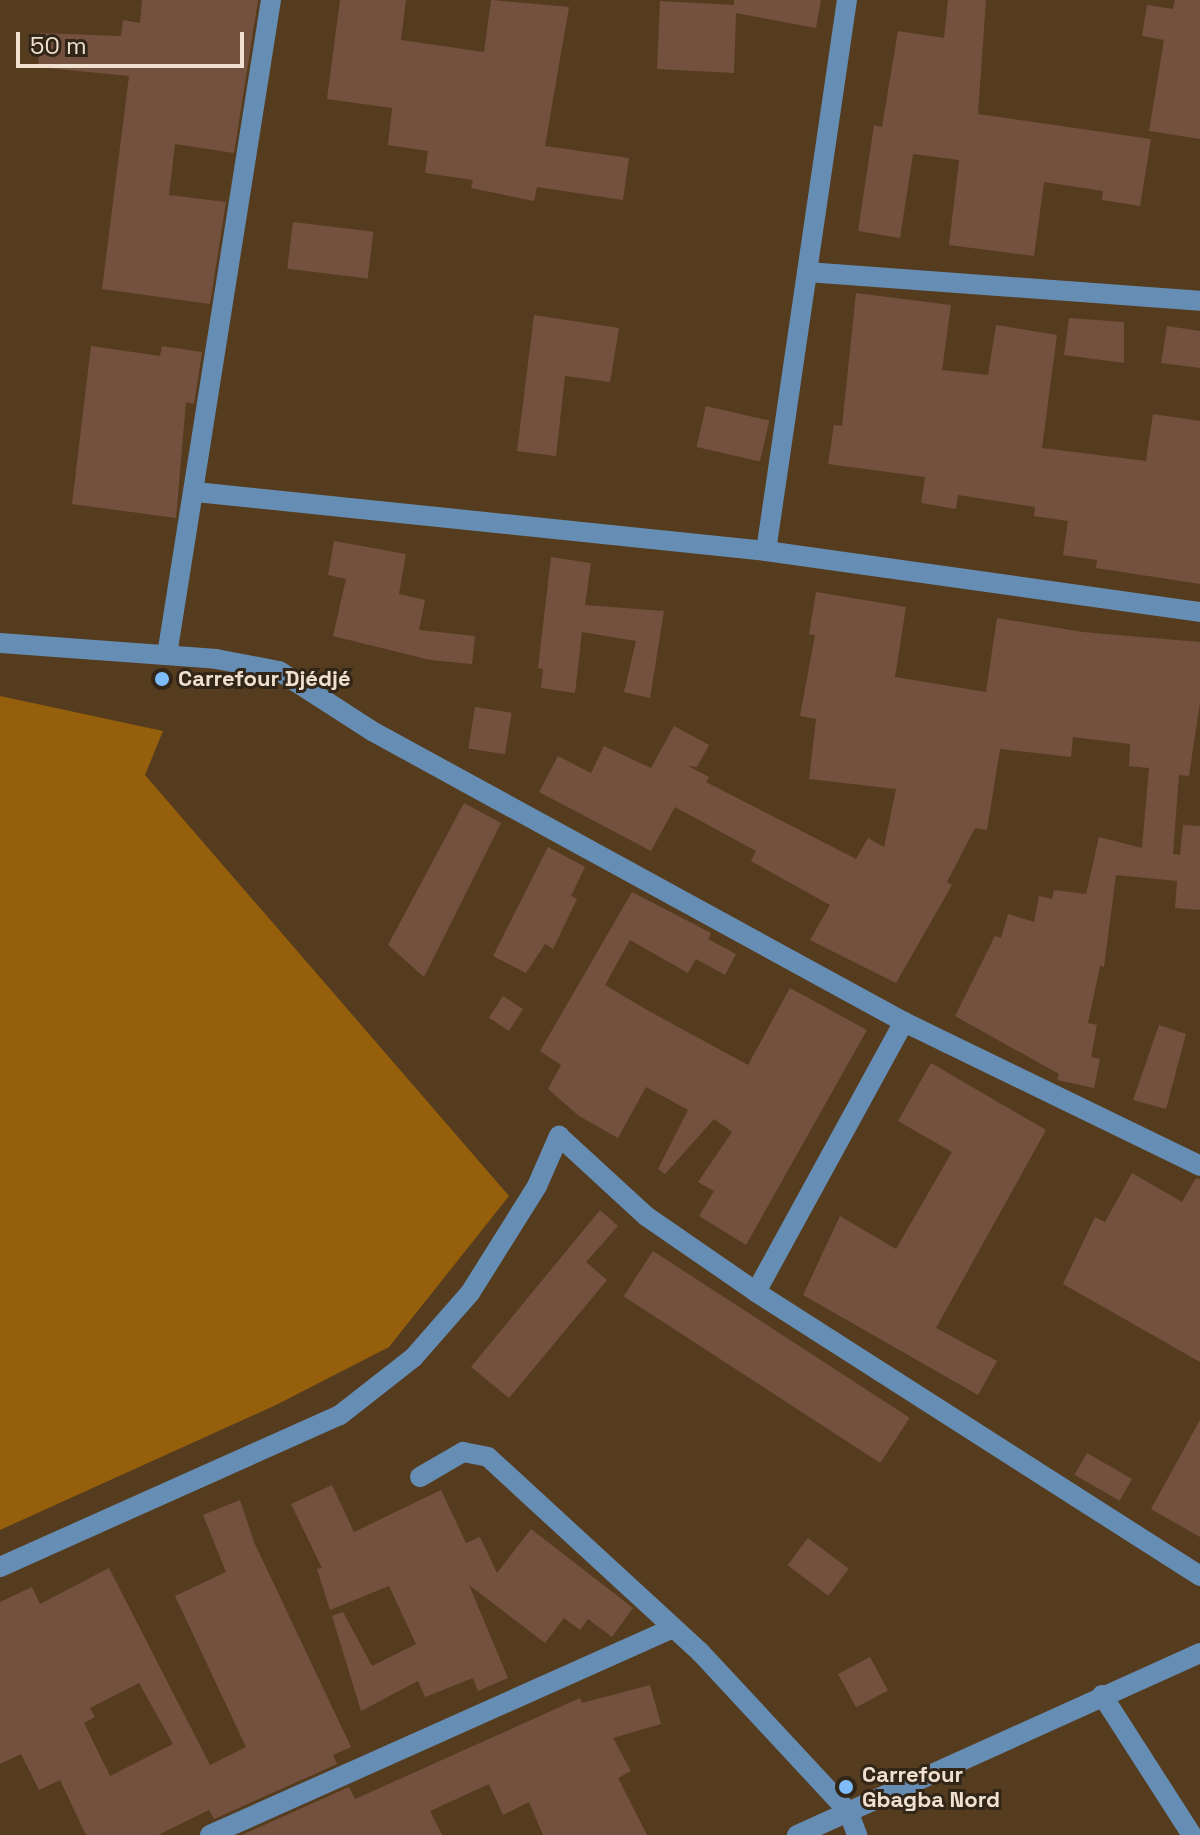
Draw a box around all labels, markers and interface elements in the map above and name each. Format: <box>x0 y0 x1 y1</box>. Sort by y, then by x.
scale bar <box>20 16 248 66</box>
text: 50 m <box>30 30 87 61</box>
place label: Carrefour Djédjé <box>178 666 351 692</box>
marker: Carrefour Djédjé <box>153 670 171 688</box>
place label: Carrefour Gbagba Nord <box>862 1761 1000 1812</box>
marker: Carrefour Gbagba Nord <box>837 1778 855 1796</box>

